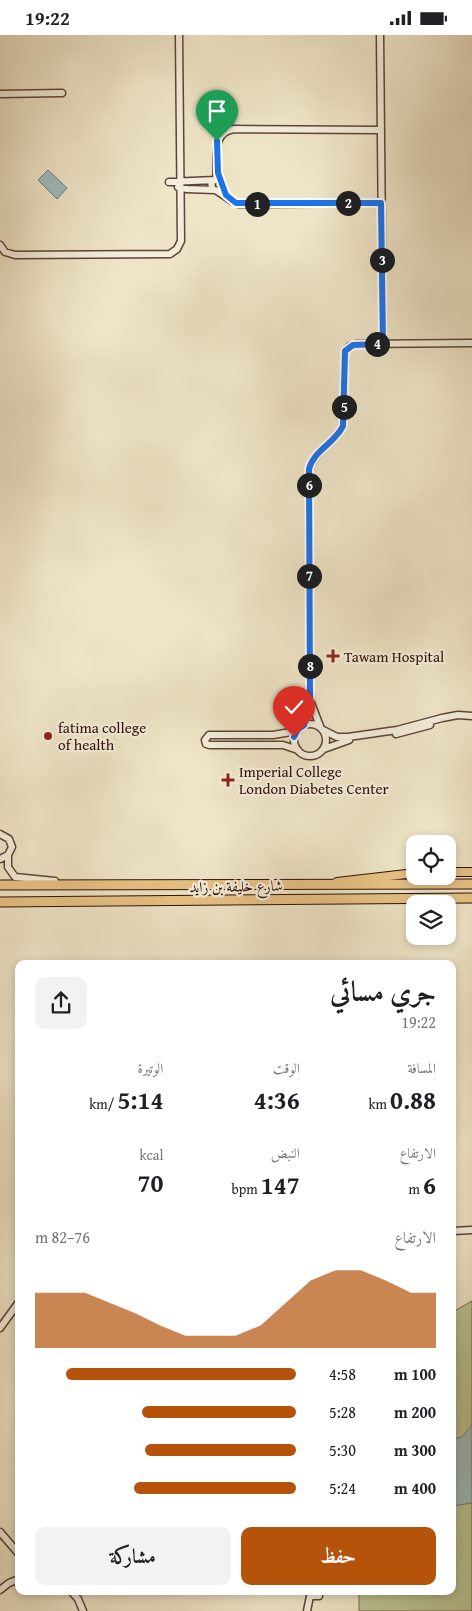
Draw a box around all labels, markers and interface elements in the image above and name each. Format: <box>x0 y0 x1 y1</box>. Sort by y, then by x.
text: 19:22 <box>25 4 70 32</box>
pin <box>196 90 238 141</box>
icon: arrive <box>203 97 231 125</box>
pin: 1 <box>244 191 270 217</box>
pin: 2 <box>336 191 360 215</box>
text: 2 <box>345 193 352 213</box>
text: 1 <box>254 194 261 214</box>
pin: 3 <box>370 247 394 273</box>
text: 3 <box>379 250 386 270</box>
pin: 4 <box>364 331 390 357</box>
text: 4 <box>374 334 381 354</box>
pin: 5 <box>332 395 356 419</box>
text: 5 <box>341 397 348 417</box>
pin: 6 <box>296 473 322 497</box>
text: 6 <box>306 475 313 495</box>
pin: 7 <box>296 563 322 589</box>
text: 7 <box>306 566 313 586</box>
place label: Tawam Hospital <box>344 646 444 667</box>
marker: Tawam Hospital <box>326 649 340 663</box>
pin: 8 <box>298 653 322 679</box>
text: 8 <box>307 656 314 676</box>
pin <box>273 686 315 737</box>
icon: check <box>280 693 308 721</box>
place label: fatima college of health <box>58 717 146 755</box>
marker: fatima college of health <box>42 730 54 742</box>
place label: Imperial College London Diabetes Center <box>239 761 389 799</box>
marker: Imperial College London Diabetes Center <box>221 773 235 787</box>
map controls <box>406 835 456 945</box>
button: locate <box>406 835 456 885</box>
street label: شارع خليفة بن زايد <box>189 875 283 900</box>
button: layers <box>406 895 456 945</box>
text: جري مسائي <box>330 970 436 1011</box>
button: share <box>35 977 87 1029</box>
text: 19:22 <box>401 1010 436 1034</box>
text: الوتيرة <box>138 1058 163 1078</box>
text: الوقت <box>273 1058 300 1078</box>
text: المسافة <box>407 1058 436 1078</box>
text: 5:14 <box>117 1082 163 1118</box>
text: 4:36 <box>254 1082 300 1118</box>
text: 0.88 <box>390 1082 436 1118</box>
text: /km <box>89 1094 117 1114</box>
text: km <box>368 1094 390 1114</box>
text: النبض <box>271 1143 300 1163</box>
text: الارتفاع <box>400 1143 436 1163</box>
text: kcal <box>139 1145 163 1165</box>
text: 70 <box>137 1165 163 1201</box>
text: 147 <box>261 1167 300 1203</box>
text: 6 <box>423 1167 436 1203</box>
text: bpm <box>231 1179 261 1199</box>
text: m <box>409 1179 423 1199</box>
text: 76–82 m <box>35 1225 90 1249</box>
text: الارتفاع <box>394 1225 436 1249</box>
text: 4:58 <box>329 1362 356 1386</box>
text: 100 m <box>394 1362 436 1386</box>
text: 5:28 <box>329 1400 356 1424</box>
text: 200 m <box>394 1400 436 1424</box>
text: 5:30 <box>329 1438 356 1462</box>
text: 300 m <box>394 1438 436 1462</box>
text: 5:24 <box>329 1476 356 1500</box>
text: 400 m <box>394 1476 436 1500</box>
button: مشاركة <box>35 1527 231 1585</box>
button: حفظ <box>241 1527 436 1585</box>

